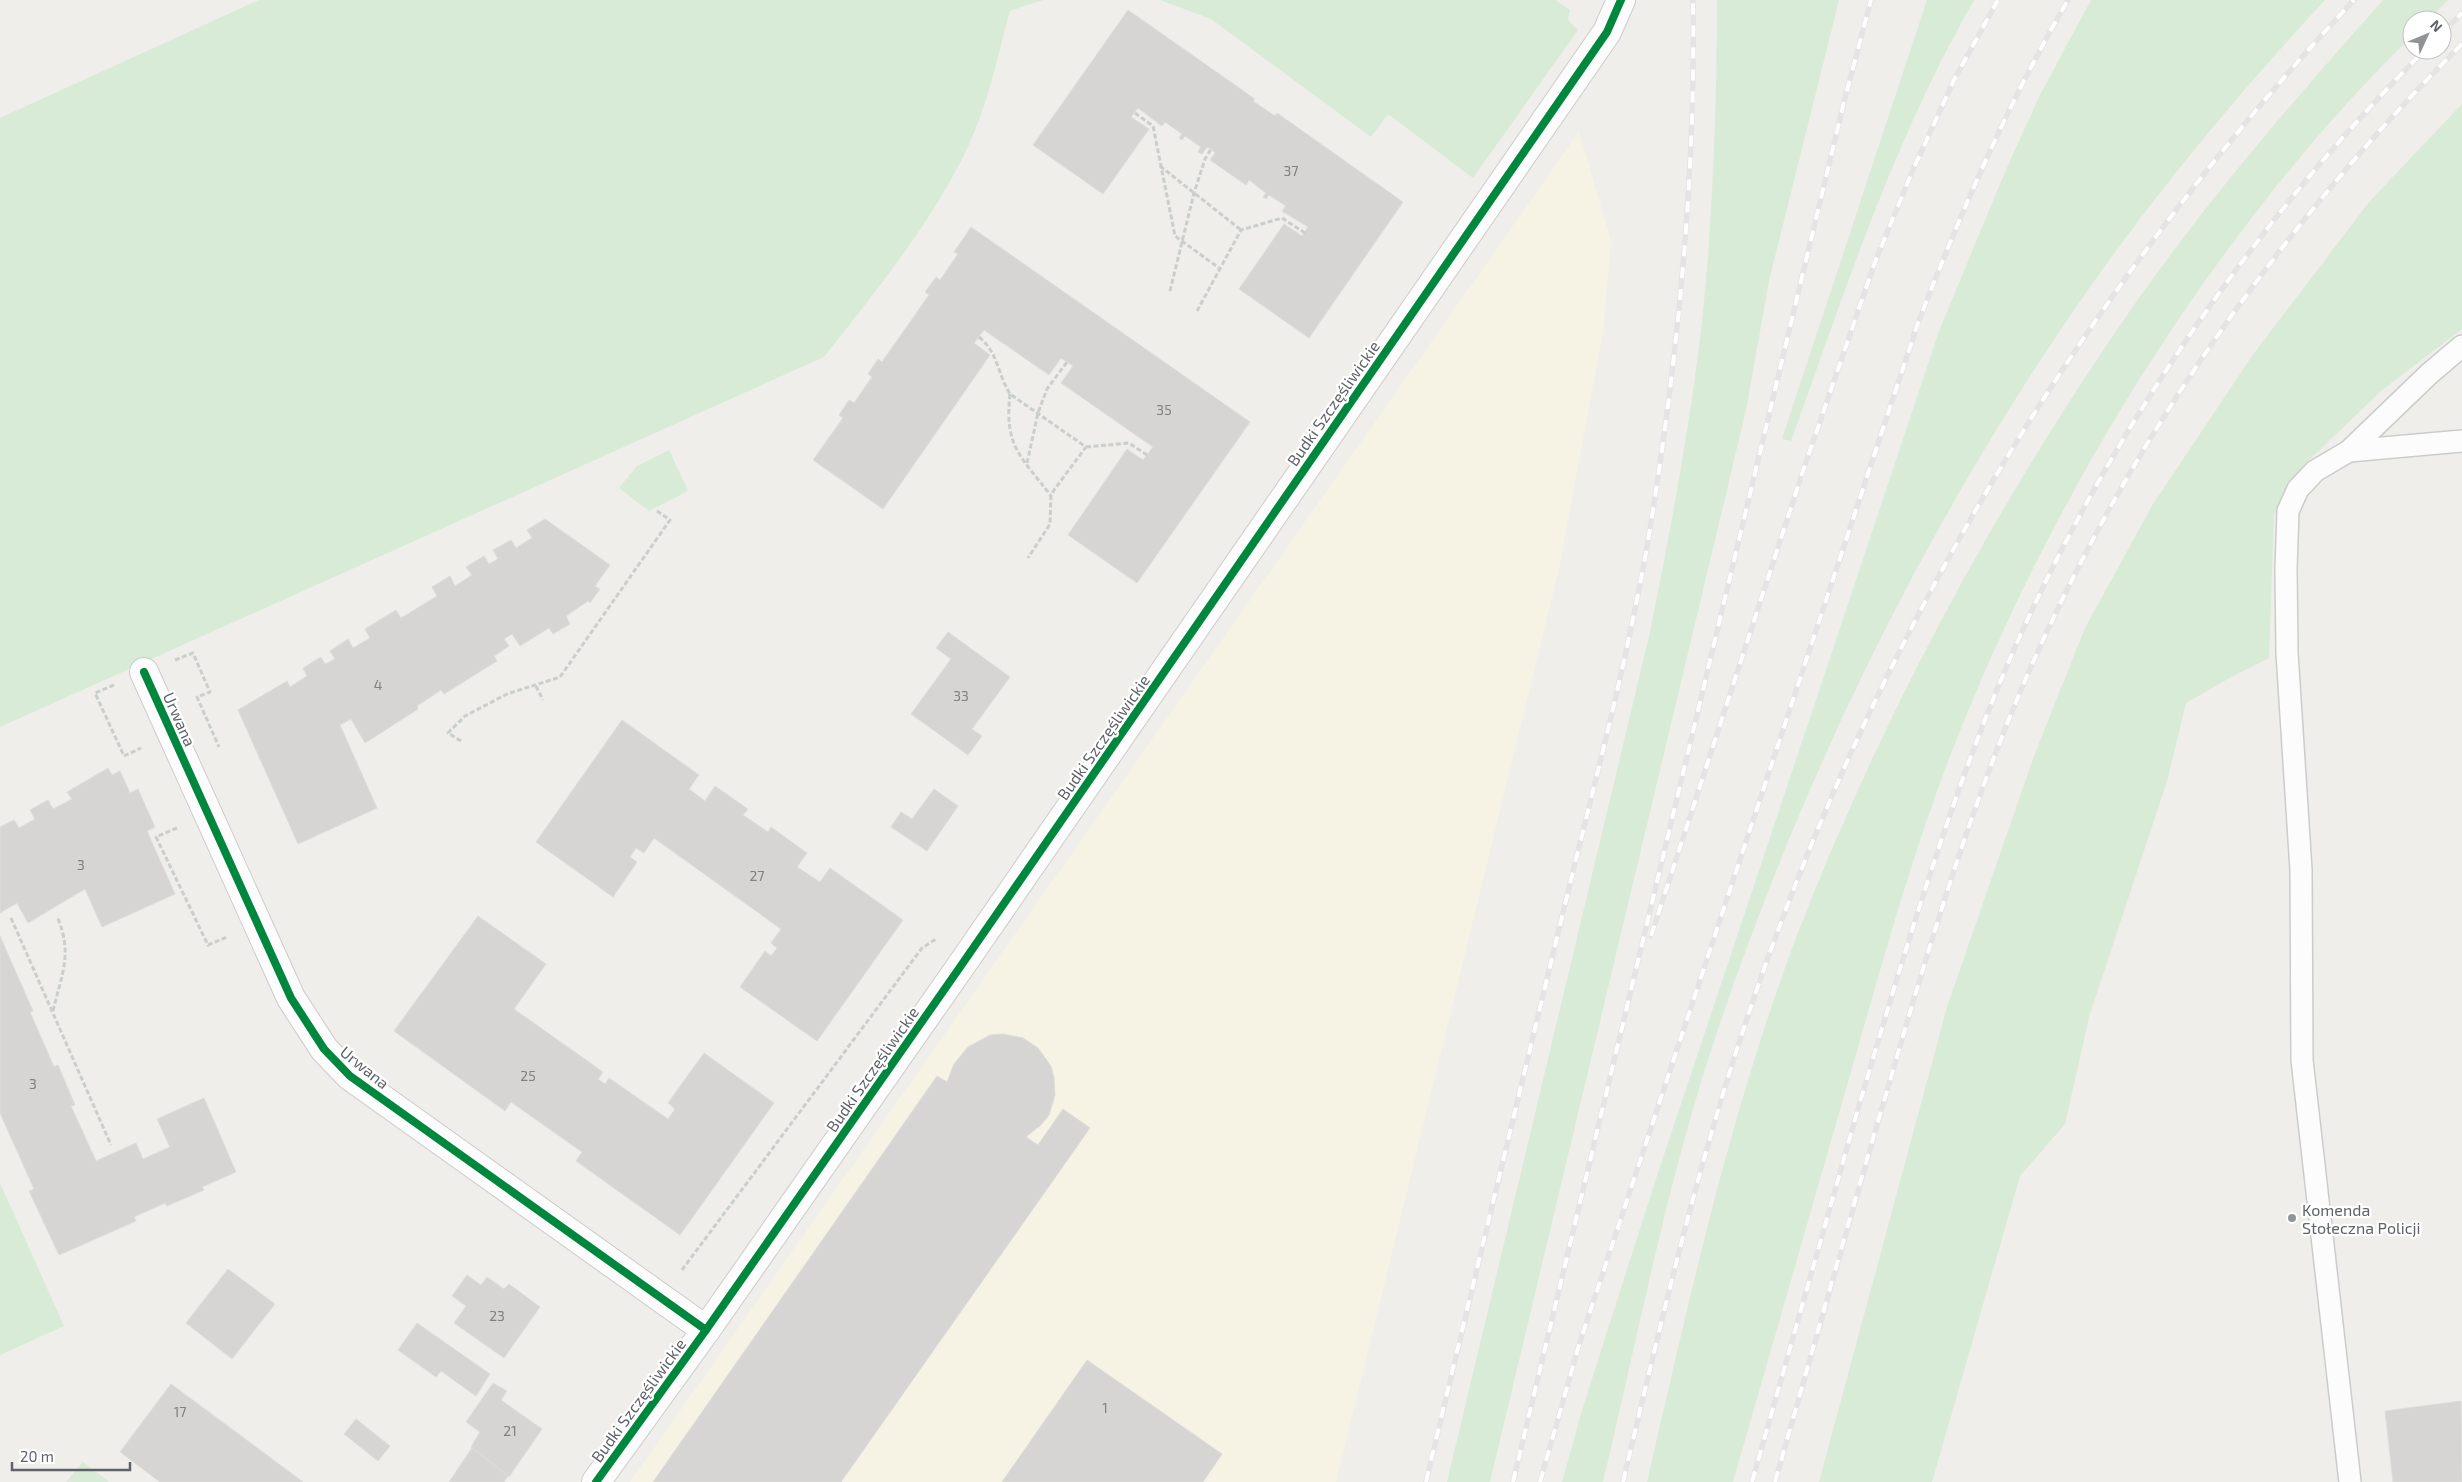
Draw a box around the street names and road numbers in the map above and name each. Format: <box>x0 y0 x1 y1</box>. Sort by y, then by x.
street label: Budki Szczęśliwickie <box>1283 337 1383 469</box>
street label: Budki Szczęśliwickie <box>1053 671 1153 803</box>
street label: Urwana <box>160 689 200 749</box>
street label: Budki Szczęśliwickie <box>822 1003 922 1135</box>
street label: Urwana <box>337 1042 393 1092</box>
street label: Budki Szczęśliwickie <box>587 1335 689 1465</box>

